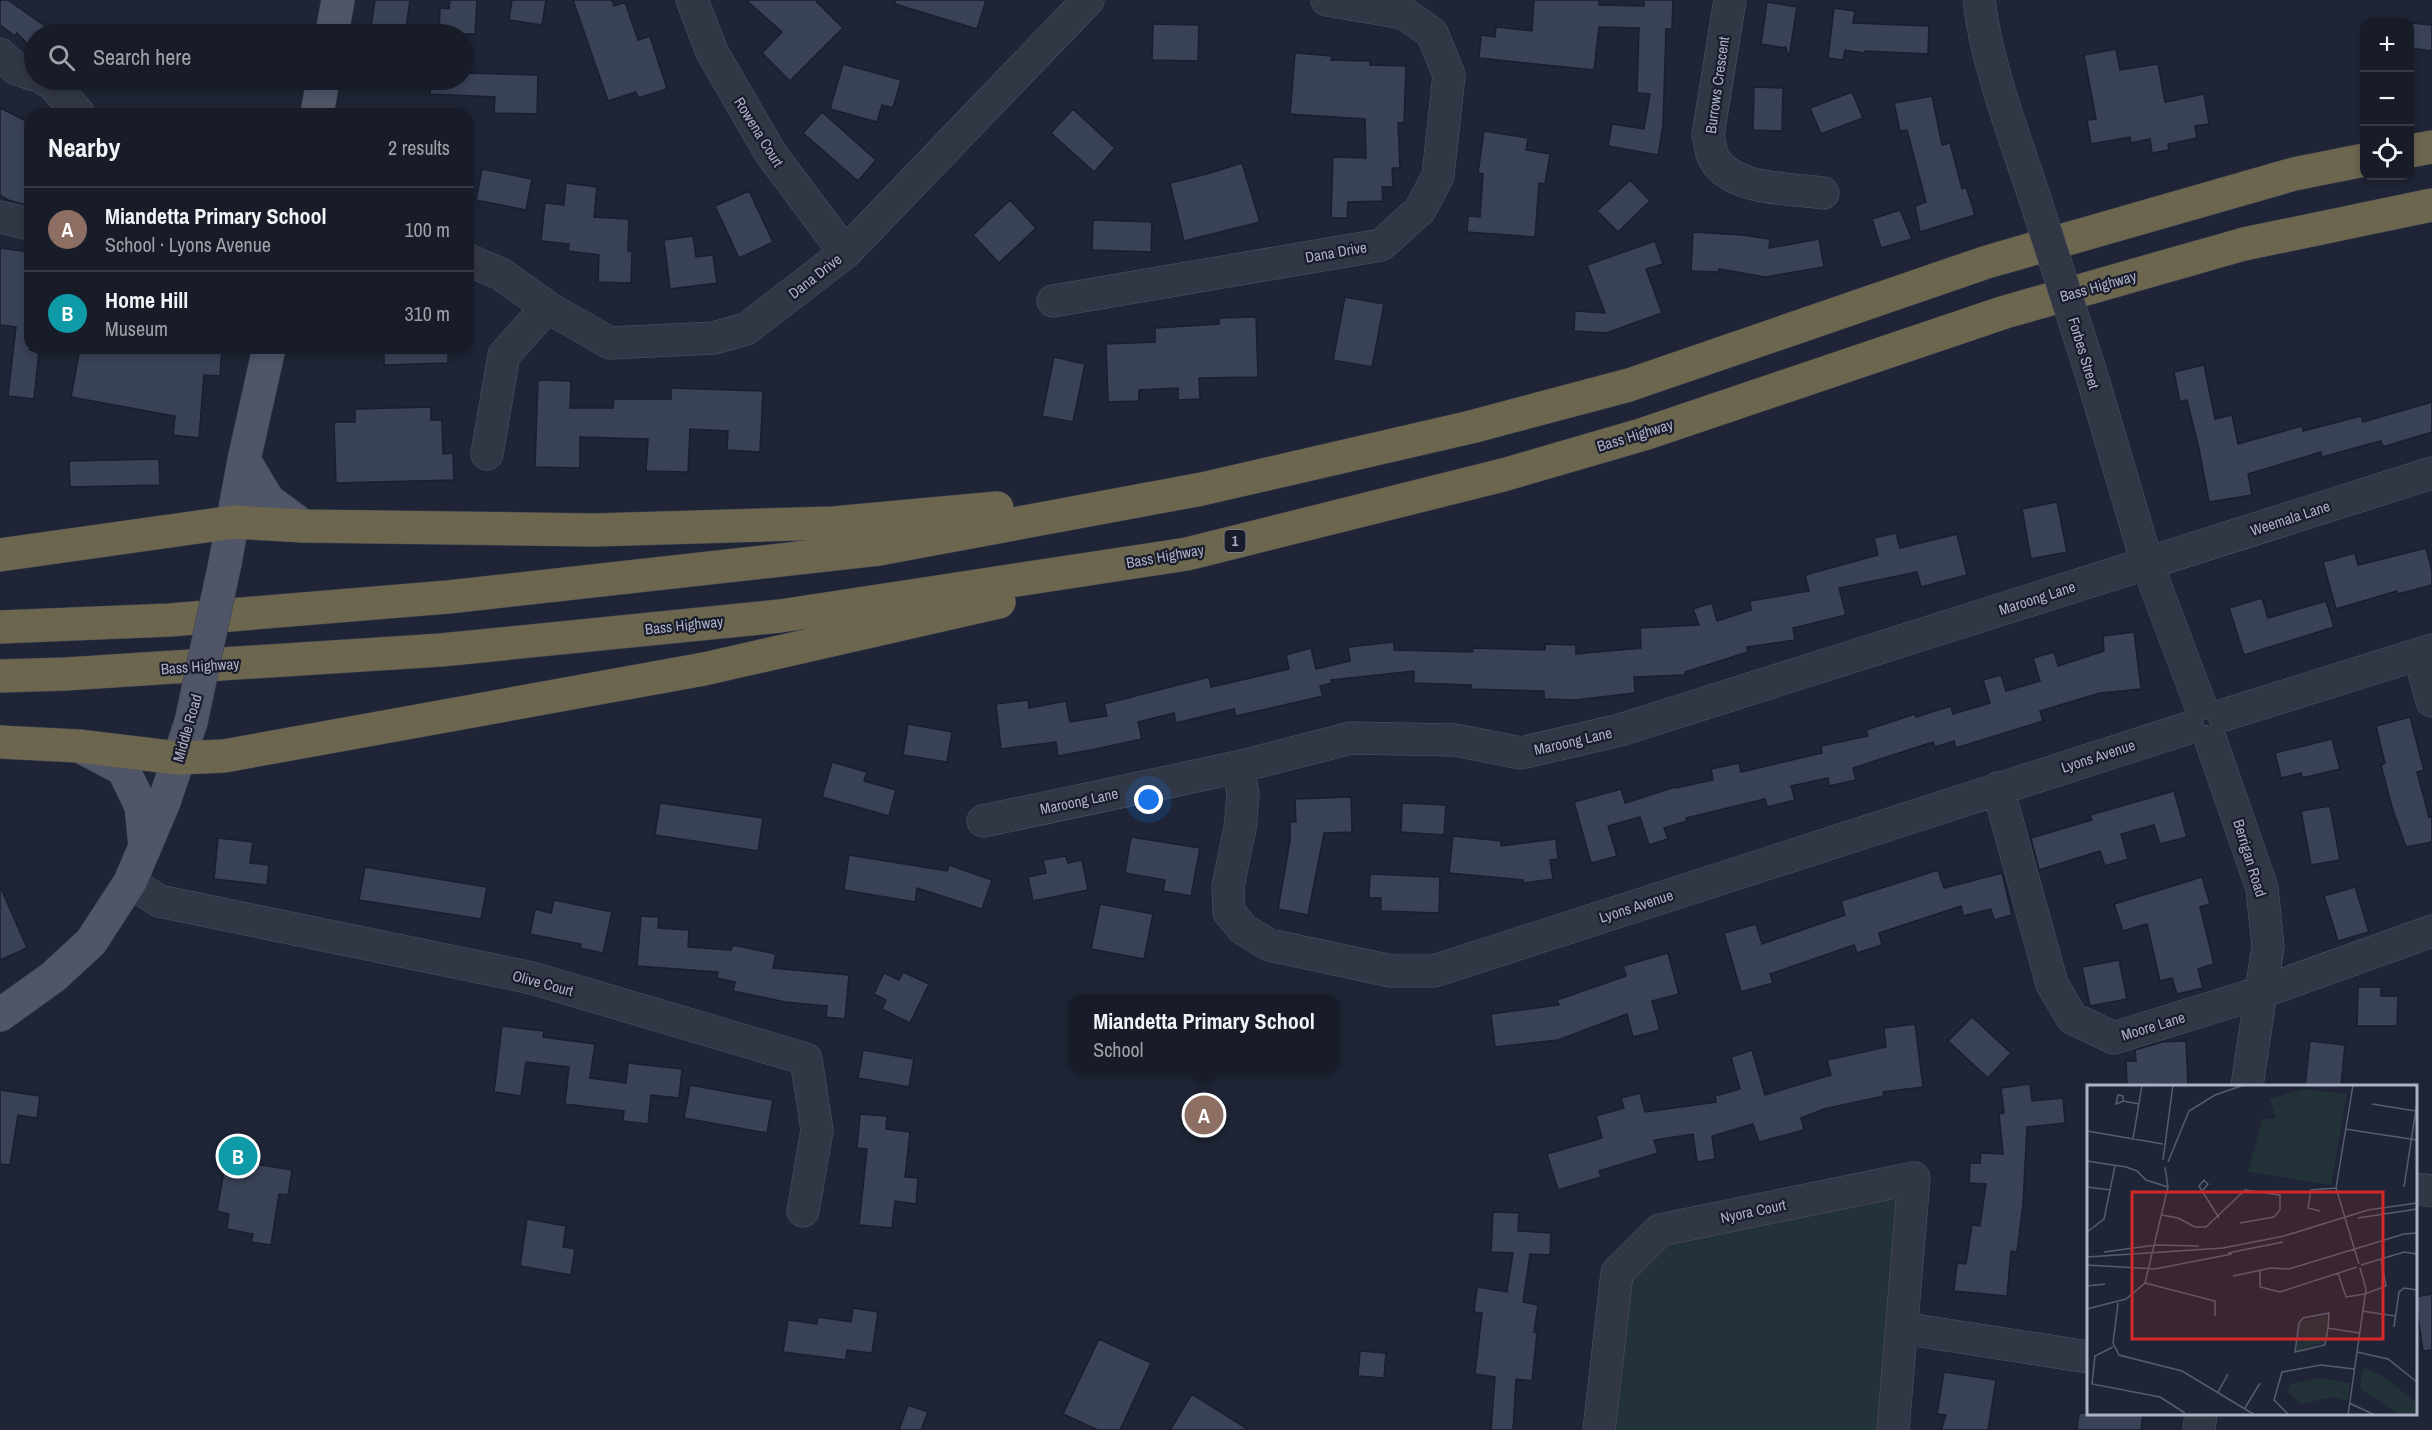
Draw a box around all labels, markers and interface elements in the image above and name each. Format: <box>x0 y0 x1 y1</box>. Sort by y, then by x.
map controls <box>2360 18 2414 180</box>
button: + <box>2360 18 2414 72</box>
search box <box>24 24 474 90</box>
street label: Burrows Crescent <box>1700 35 1734 135</box>
icon: search <box>45 41 78 74</box>
text: Search here <box>93 42 191 72</box>
button: − <box>2360 72 2414 126</box>
street label: Rowena Court <box>729 93 789 171</box>
button: locate <box>2360 126 2414 180</box>
text: Nearby <box>48 130 120 165</box>
text: 2 results <box>388 134 450 161</box>
text: Miandetta Primary School <box>105 201 327 231</box>
text: A <box>62 216 73 243</box>
text: 100 m <box>404 216 450 243</box>
text: School · Lyons Avenue <box>105 231 271 258</box>
street label: Dana Drive <box>1304 236 1369 268</box>
street label: Dana Drive <box>784 248 846 303</box>
street label: Bass Highway <box>2057 265 2139 307</box>
text: Home Hill <box>105 285 188 315</box>
text: B <box>62 300 73 327</box>
text: 310 m <box>404 300 450 327</box>
text: Museum <box>105 315 168 342</box>
street label: Forbes Street <box>2063 315 2105 392</box>
street label: Bass Highway <box>1594 413 1676 457</box>
street label: Weemala Lane <box>2248 495 2333 541</box>
road number: 1 <box>1224 530 1246 552</box>
street label: Bass Highway <box>1124 539 1206 573</box>
street label: Maroong Lane <box>1996 576 2078 620</box>
street label: Bass Highway <box>644 610 725 640</box>
street label: Bass Highway <box>160 653 241 679</box>
street label: Middle Road <box>167 692 207 764</box>
street label: Maroong Lane <box>1532 722 1614 760</box>
street label: Lyons Avenue <box>2058 734 2138 778</box>
street label: Maroong Lane <box>1038 782 1120 820</box>
your location <box>1134 785 1163 814</box>
street label: Berrigan Road <box>2228 817 2272 899</box>
street label: Lyons Avenue <box>1596 884 1676 928</box>
street label: Olive Court <box>510 965 576 1001</box>
popup <box>1069 995 1339 1073</box>
text: Miandetta Primary School <box>1093 1006 1315 1036</box>
street label: Moore Lane <box>2119 1006 2188 1046</box>
text: School <box>1093 1036 1143 1063</box>
inset map <box>2087 1085 2417 1415</box>
pin: A <box>1184 1092 1224 1138</box>
pin: B <box>218 1134 258 1178</box>
street label: Nyora Court <box>1718 1194 1788 1228</box>

